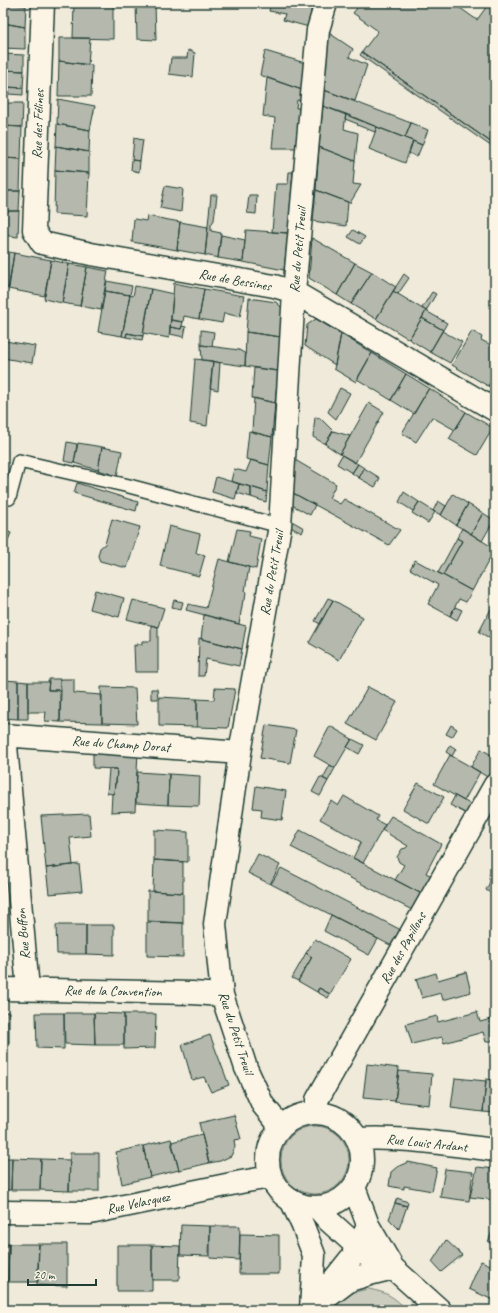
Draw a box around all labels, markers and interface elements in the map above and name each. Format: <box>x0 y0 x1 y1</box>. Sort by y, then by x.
street label: Rue des Félines <box>28 88 48 159</box>
street label: Rue du Petit Treuil <box>286 204 310 293</box>
street label: Rue de Bessines <box>197 265 274 295</box>
street label: Rue du Petit Treuil <box>256 527 288 617</box>
street label: Rue du Champ Dorat <box>71 732 173 756</box>
street label: Rue Buffon <box>12 907 34 960</box>
street label: Rue des Papillons <box>376 908 430 987</box>
street label: Rue de la Convention <box>64 982 163 1000</box>
street label: Rue du Petit Treuil <box>215 990 258 1079</box>
street label: Rue Louis Ardant <box>386 1130 470 1156</box>
street label: Rue Velasquez <box>105 1188 173 1218</box>
scale bar <box>28 1261 96 1287</box>
text: 20 m <box>34 1267 56 1283</box>

